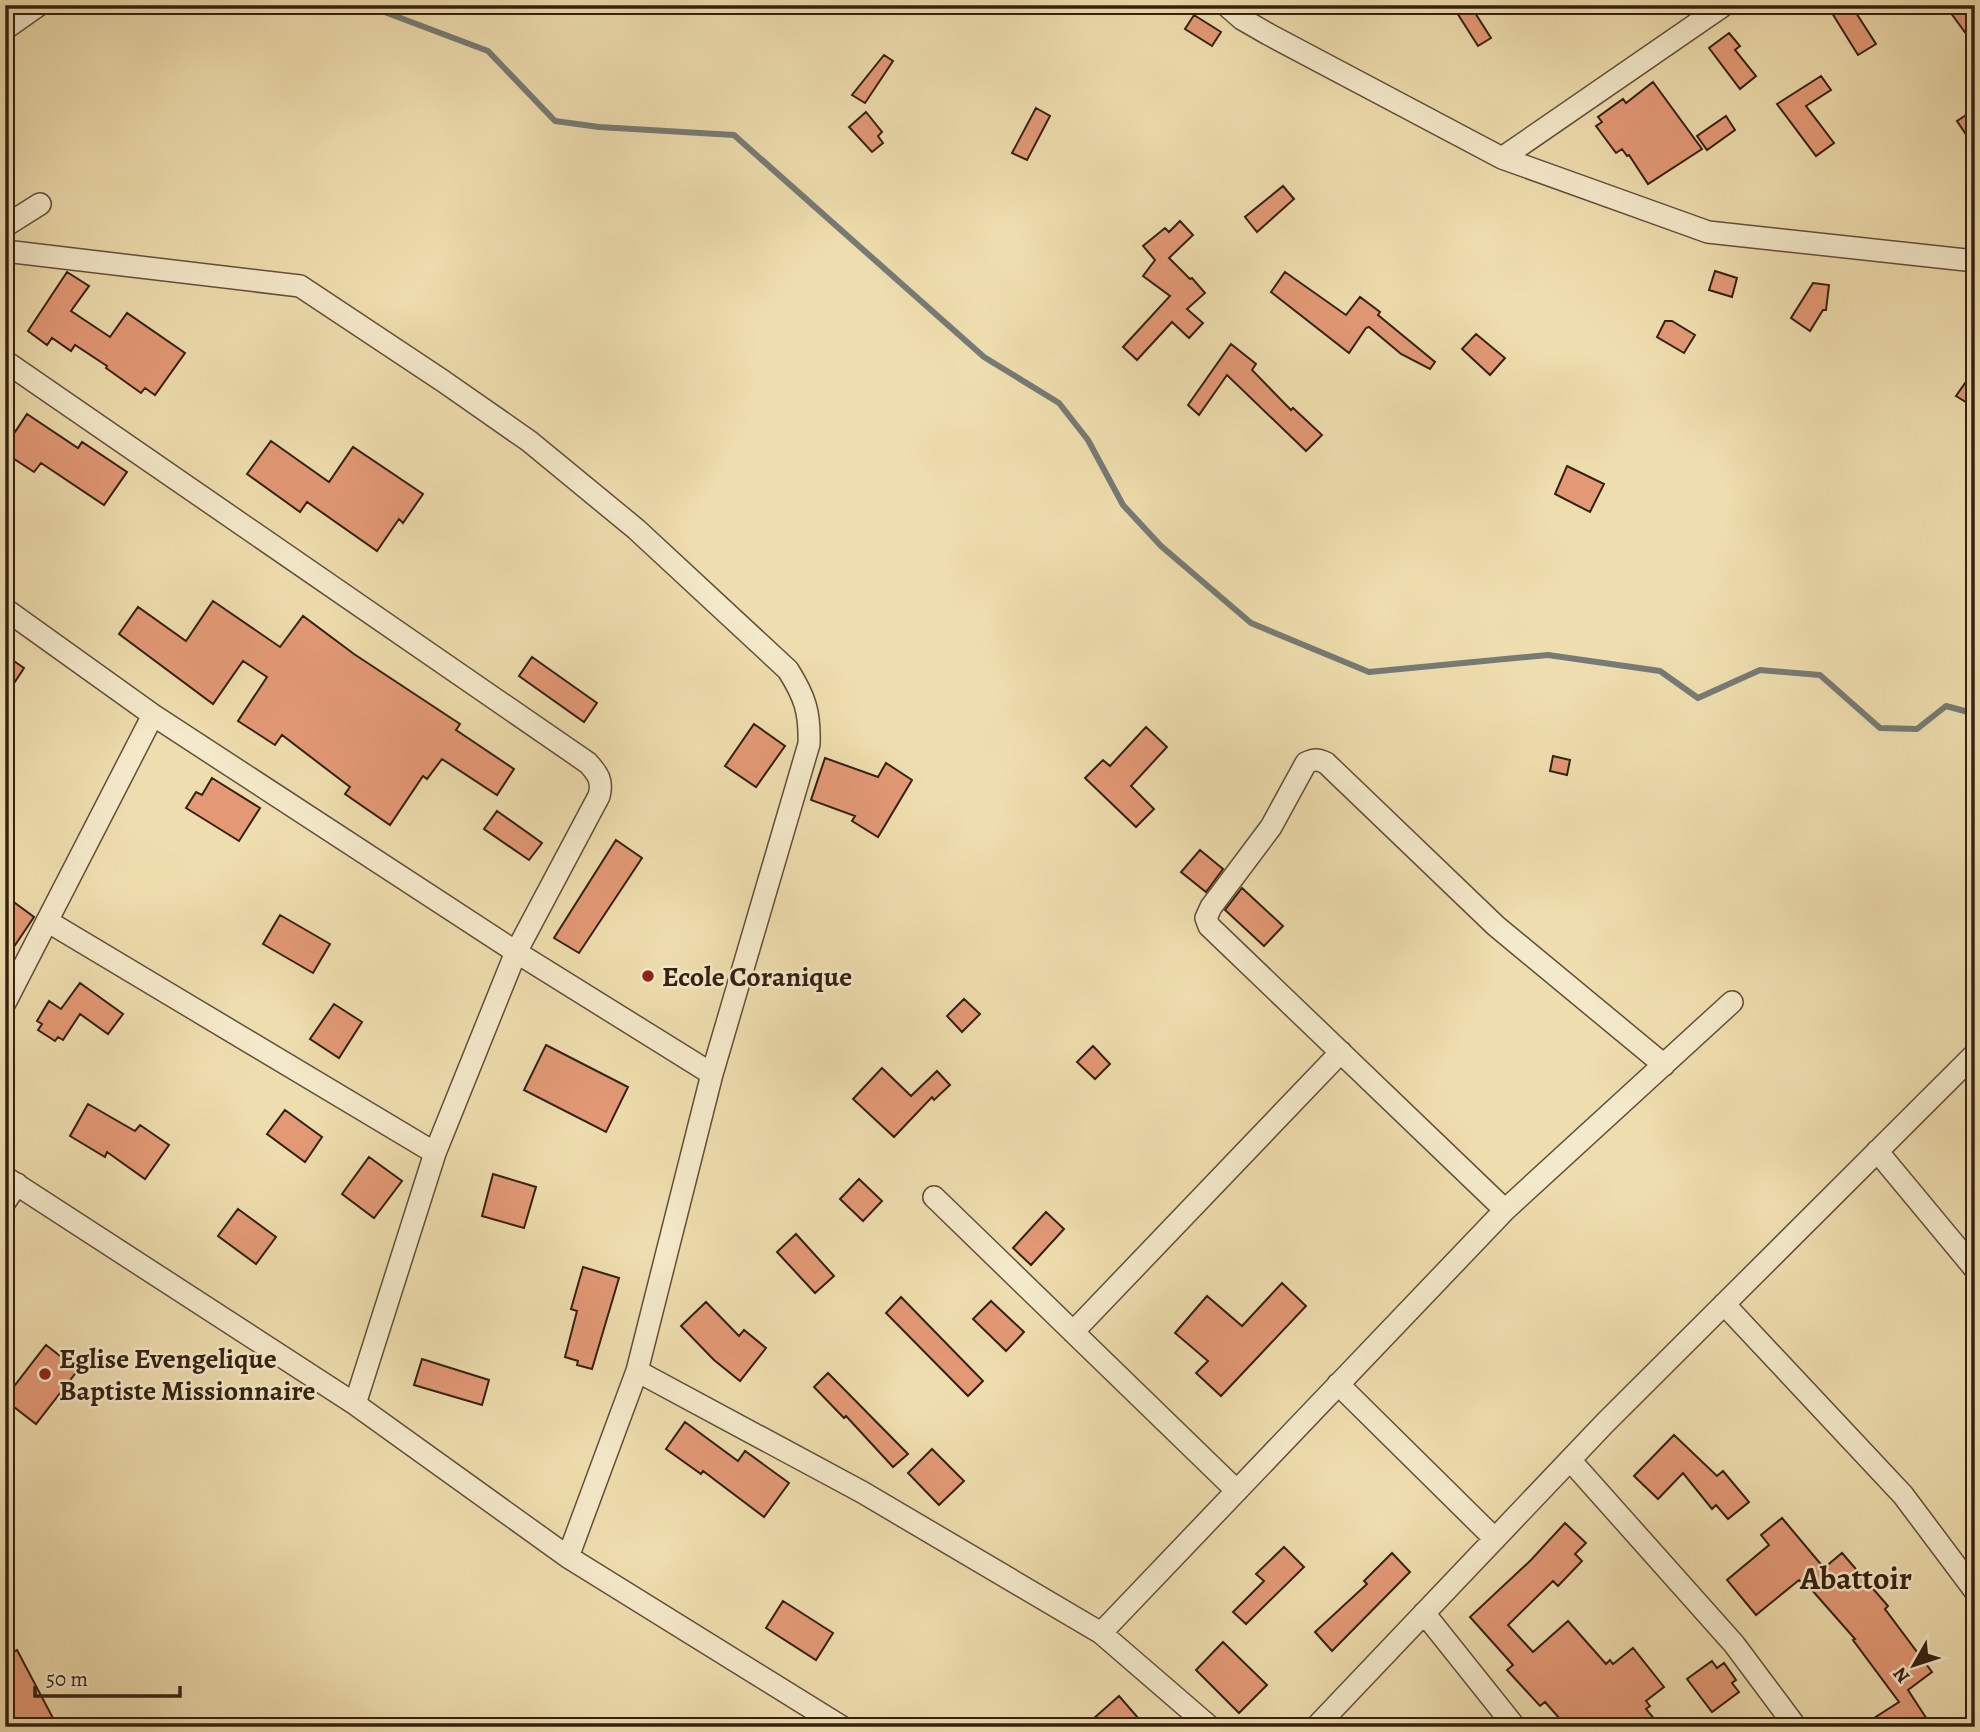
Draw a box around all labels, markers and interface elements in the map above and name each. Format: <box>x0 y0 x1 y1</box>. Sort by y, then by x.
place label: Ecole Coranique <box>662 958 852 996</box>
marker: Ecole Coranique <box>640 968 656 984</box>
place label: Eglise Evengelique Baptiste Missionnaire <box>59 1340 316 1410</box>
marker: Eglise Evengelique Baptiste Missionnaire <box>37 1366 53 1382</box>
district label: Abattoir <box>1799 1556 1912 1600</box>
north arrow <box>1878 1630 1948 1700</box>
scale bar <box>35 1655 180 1699</box>
text: N <box>1887 1661 1916 1689</box>
text: 50 m <box>46 1665 88 1693</box>

